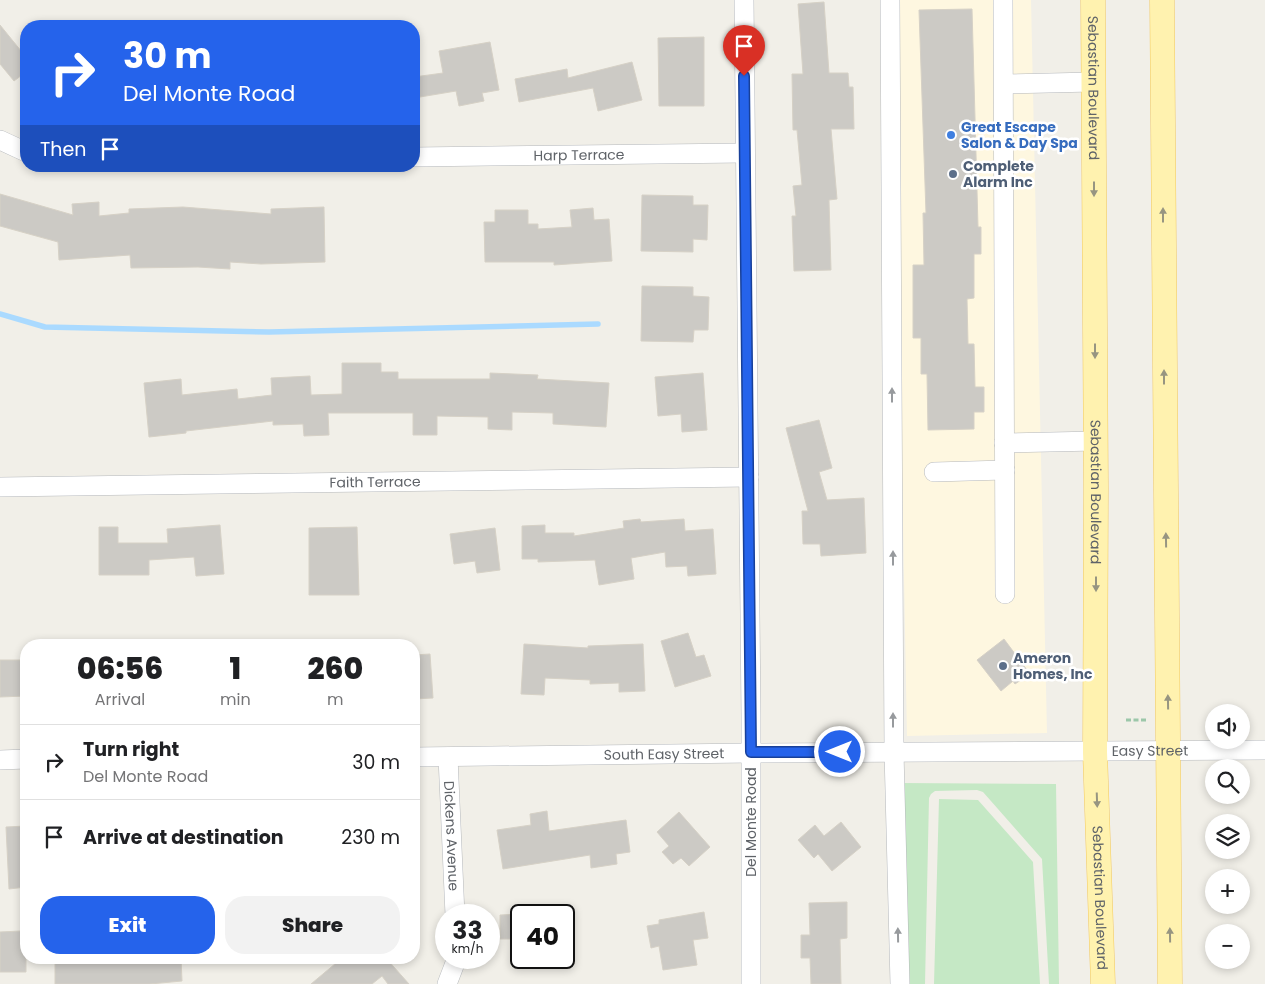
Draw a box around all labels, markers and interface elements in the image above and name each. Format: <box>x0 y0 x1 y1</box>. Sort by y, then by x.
street label: Sebastian Boulevard <box>1083 16 1104 160</box>
pin <box>723 25 765 76</box>
text: 30 m <box>123 31 211 80</box>
icon: arrive <box>730 32 758 60</box>
icon: right <box>40 40 105 105</box>
text: Del Monte Road <box>123 78 295 109</box>
place label: Great Escape Salon & Day Spa <box>961 117 1078 153</box>
marker: Great Escape Salon & Day Spa <box>945 129 957 141</box>
icon: arrive <box>96 135 124 163</box>
text: Then <box>40 136 86 163</box>
street label: Harp Terrace <box>533 144 625 166</box>
place label: Complete Alarm Inc <box>963 156 1034 192</box>
marker: Complete Alarm Inc <box>947 168 959 180</box>
one-way arrow <box>1090 181 1098 197</box>
one-way arrow <box>1159 206 1167 222</box>
one-way arrow <box>1091 343 1099 359</box>
one-way arrow <box>1160 369 1168 385</box>
one-way arrow <box>888 387 896 403</box>
street label: Sebastian Boulevard <box>1086 420 1106 564</box>
street label: Faith Terrace <box>329 471 421 493</box>
one-way arrow <box>1162 531 1170 547</box>
one-way arrow <box>889 550 897 566</box>
one-way arrow <box>1092 576 1100 592</box>
text: 06:56 <box>77 647 163 690</box>
text: 1 <box>230 647 241 690</box>
text: 260 <box>307 647 363 690</box>
place label: Ameron Homes, Inc <box>1013 648 1093 684</box>
marker: Ameron Homes, Inc <box>997 660 1009 672</box>
text: Arrival <box>95 688 145 711</box>
text: min <box>220 688 251 711</box>
text: m <box>327 688 344 711</box>
one-way arrow <box>1163 694 1171 710</box>
map controls <box>1205 704 1250 969</box>
button: sound <box>1205 704 1250 749</box>
one-way arrow <box>889 712 897 728</box>
position arrow <box>813 725 865 777</box>
text: Turn right <box>83 736 179 763</box>
street label: Easy Street <box>1112 740 1188 761</box>
street label: South Easy Street <box>604 743 724 765</box>
icon: right <box>40 748 68 776</box>
text: 30 m <box>352 749 400 776</box>
button: search <box>1205 759 1250 804</box>
text: Del Monte Road <box>83 765 208 788</box>
street label: Del Monte Road <box>741 767 761 877</box>
street label: Dickens Avenue <box>439 780 464 892</box>
one-way arrow <box>1093 793 1101 809</box>
button: layers <box>1205 814 1250 859</box>
icon: arrive <box>40 823 68 851</box>
text: Arrive at destination <box>83 824 284 851</box>
text: 230 m <box>341 824 400 851</box>
street label: Sebastian Boulevard <box>1088 825 1113 971</box>
button: + <box>1205 869 1250 914</box>
button: Exit <box>40 896 215 954</box>
button: Share <box>225 896 400 954</box>
speed limit sign: 40 <box>510 904 575 969</box>
text: 33 <box>452 913 483 948</box>
button: − <box>1205 924 1250 969</box>
one-way arrow <box>894 927 902 943</box>
one-way arrow <box>1166 927 1174 943</box>
text: km/h <box>452 940 483 957</box>

